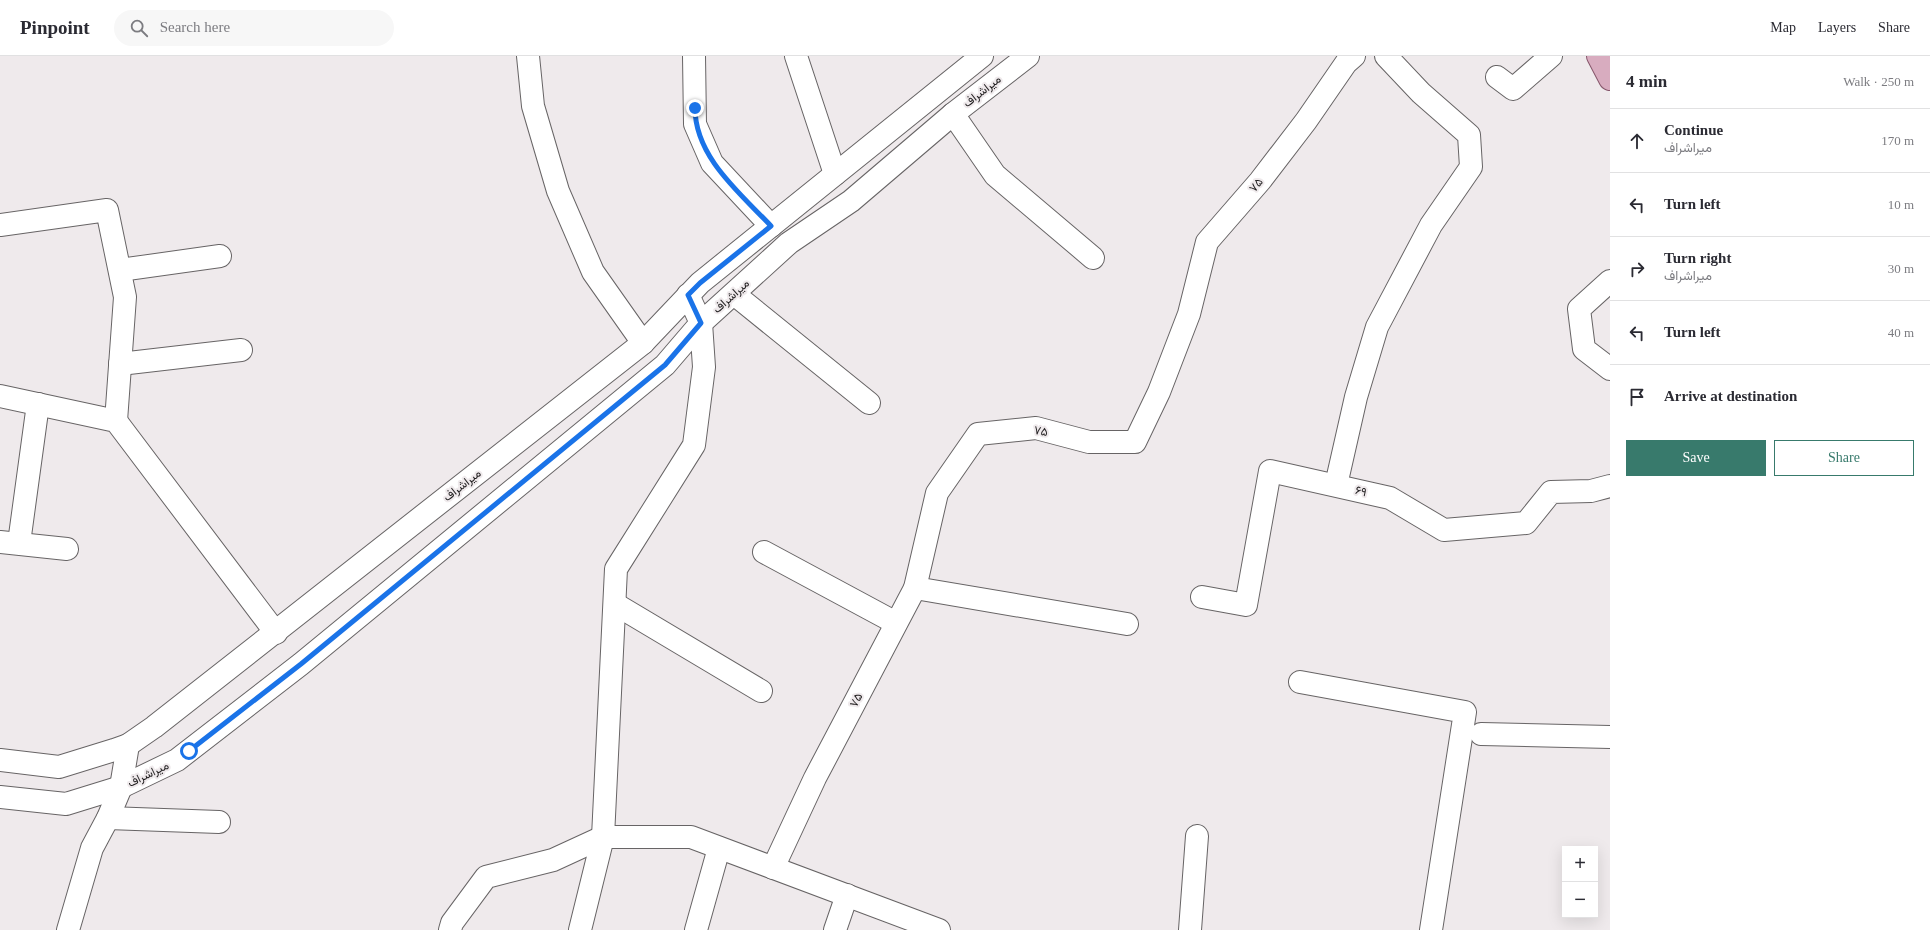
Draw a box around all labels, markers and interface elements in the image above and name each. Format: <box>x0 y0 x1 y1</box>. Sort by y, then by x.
search box <box>114 10 394 46</box>
text: Pinpoint <box>20 17 90 38</box>
icon: search <box>128 17 150 39</box>
text: Search here <box>160 19 230 35</box>
text: Map <box>1770 20 1796 35</box>
text: Layers <box>1818 20 1856 35</box>
text: Share <box>1878 20 1910 35</box>
street label: میراشراف <box>960 72 1004 111</box>
text: 4 min <box>1626 72 1667 91</box>
text: Walk · 250 m <box>1843 74 1914 89</box>
route end <box>686 99 704 117</box>
text: Continue <box>1664 122 1723 138</box>
icon: ahead <box>1626 130 1648 152</box>
text: 170 m <box>1881 133 1914 148</box>
text: میراشراف <box>1664 140 1712 155</box>
street label: ۷۵ <box>1246 175 1266 195</box>
icon: left <box>1626 194 1648 216</box>
text: Turn left <box>1664 196 1721 212</box>
text: 10 m <box>1888 197 1914 212</box>
text: Turn right <box>1664 250 1731 266</box>
icon: right <box>1626 258 1648 280</box>
text: 30 m <box>1888 261 1914 276</box>
text: میراشراف <box>1664 268 1712 283</box>
street label: میراشراف <box>710 276 753 317</box>
icon: left <box>1626 322 1648 344</box>
text: Turn left <box>1664 324 1721 340</box>
text: 40 m <box>1888 325 1914 340</box>
icon: arrive <box>1626 386 1648 408</box>
text: Arrive at destination <box>1664 388 1797 404</box>
street label: ۷۵ <box>1033 423 1049 439</box>
button: Save <box>1626 440 1766 476</box>
button: Share <box>1774 440 1914 476</box>
street label: میراشراف <box>440 466 484 505</box>
street label: ۶۹ <box>1354 483 1368 499</box>
street label: ۷۵ <box>846 690 866 710</box>
route start <box>180 742 198 760</box>
street label: میراشراف <box>125 758 171 791</box>
map controls <box>1562 846 1598 918</box>
button: + <box>1562 846 1598 882</box>
button: − <box>1562 882 1598 918</box>

